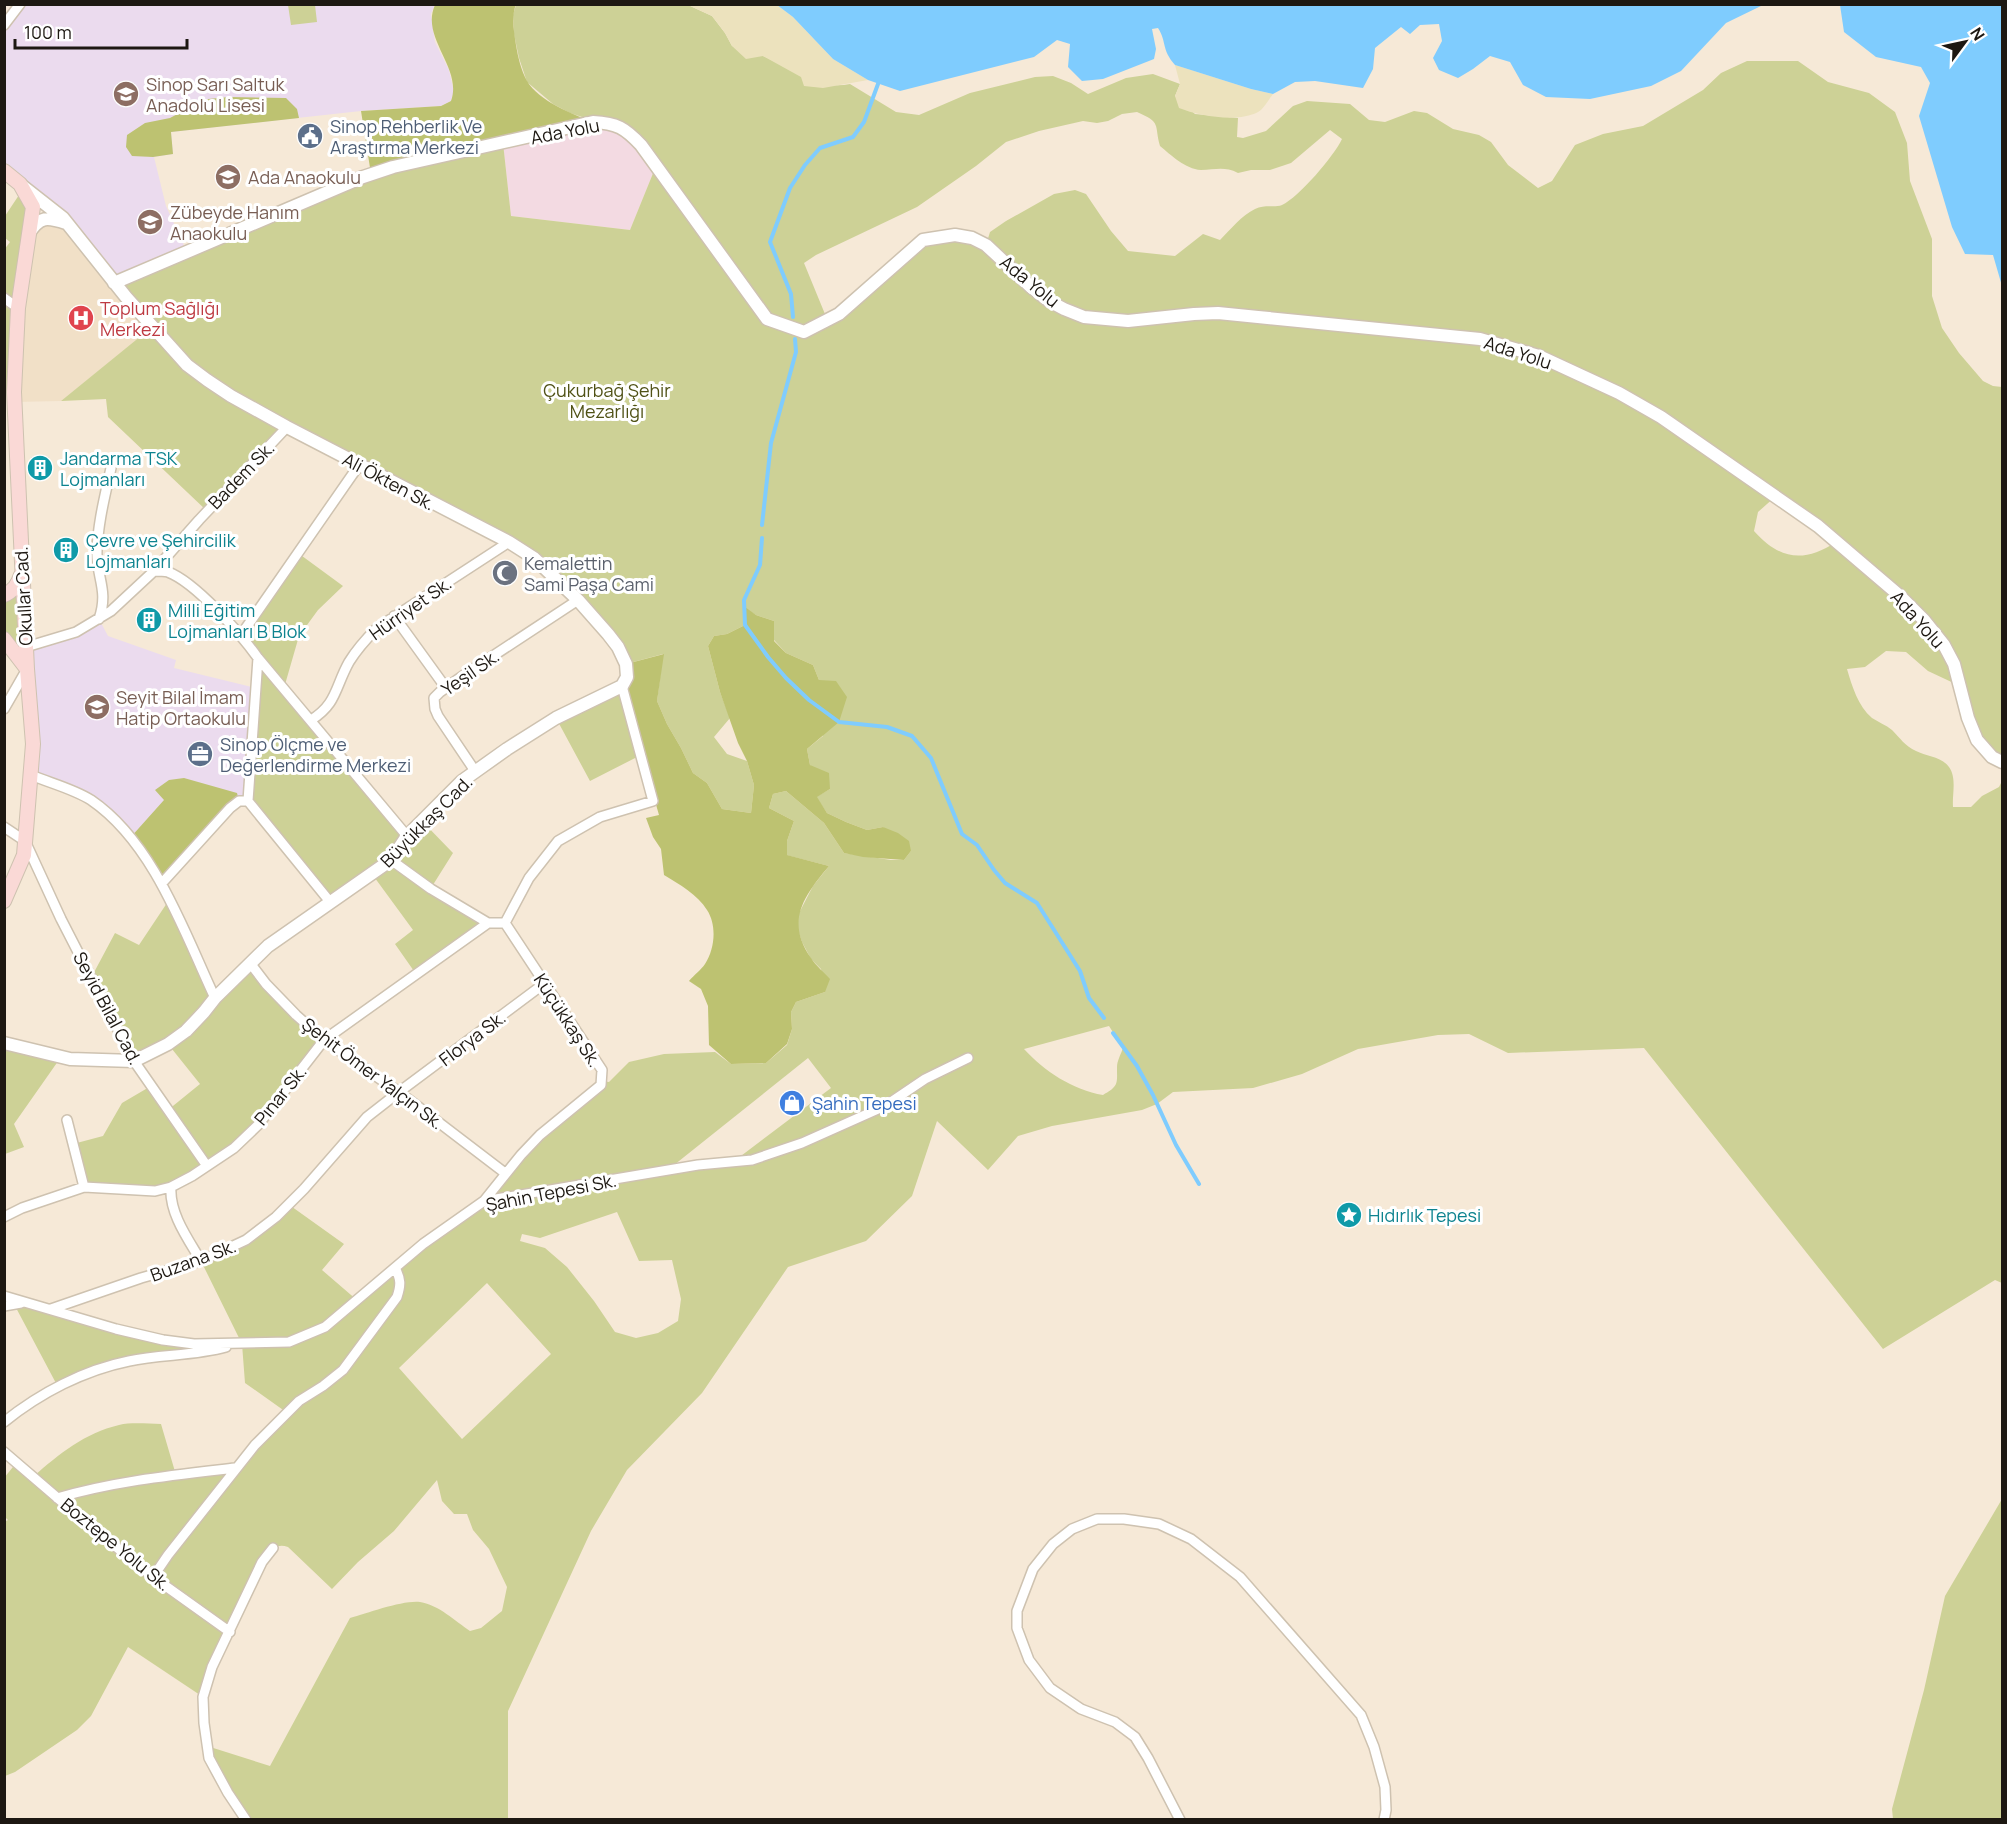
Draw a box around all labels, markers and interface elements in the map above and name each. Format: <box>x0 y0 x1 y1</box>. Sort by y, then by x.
scale bar <box>15 12 188 50</box>
north arrow <box>1935 12 1995 72</box>
text: 100 m <box>24 20 72 44</box>
text: N <box>1965 23 1990 45</box>
place label: Sinop Sarı Saltuk Anadolu Lisesi <box>146 72 285 117</box>
school or university icon: Sinop Sarı Saltuk Anadolu Lisesi <box>111 79 141 109</box>
street label: Ada Yolu <box>528 113 602 149</box>
place label: Sinop Rehberlik Ve Araştırma Merkezi <box>330 114 482 159</box>
public building icon: Sinop Rehberlik Ve Araştırma Merkezi <box>295 121 325 151</box>
school or university icon: Ada Anaokulu <box>213 162 243 192</box>
place label: Ada Anaokulu <box>248 165 361 189</box>
place label: Zübeyde Hanım Anaokulu <box>170 200 299 245</box>
school or university icon: Zübeyde Hanım Anaokulu <box>135 207 165 237</box>
street label: Ada Yolu <box>995 250 1065 312</box>
place label: Toplum Sağlığı Merkezi <box>100 296 219 341</box>
hospital icon: Toplum Sağlığı Merkezi <box>66 303 96 333</box>
street label: Ada Yolu <box>1481 330 1555 374</box>
park label: Çukurbağ Şehir Mezarlığı <box>543 378 671 423</box>
street label: Badem Sk. <box>203 436 279 514</box>
place label: Jandarma TSK Lojmanları <box>60 446 178 491</box>
street label: Ali Ökten Sk. <box>339 447 439 515</box>
building icon: Jandarma TSK Lojmanları <box>25 453 55 483</box>
place label: Çevre ve Şehircilik Lojmanları <box>86 528 237 573</box>
building icon: Çevre ve Şehircilik Lojmanları <box>51 535 81 565</box>
street label: Okullar Cad. <box>8 546 38 646</box>
place label: Kemalettin Sami Paşa Cami <box>524 551 654 596</box>
mosque icon: Kemalettin Sami Paşa Cami <box>490 558 520 588</box>
street label: Hürriyet Sk. <box>364 571 456 645</box>
street label: Ada Yolu <box>1886 585 1950 653</box>
place label: Milli Eğitim Lojmanları B Blok <box>168 598 307 643</box>
building icon: Milli Eğitim Lojmanları B Blok <box>134 605 164 635</box>
street label: Yeşil Sk. <box>436 643 504 701</box>
place label: Seyit Bilal İmam Hatip Ortaokulu <box>116 685 246 730</box>
school or university icon: Seyit Bilal İmam Hatip Ortaokulu <box>82 692 112 722</box>
place label: Sinop Ölçme ve Değerlendirme Merkezi <box>220 732 411 777</box>
office icon: Sinop Ölçme ve Değerlendirme Merkezi <box>185 739 215 769</box>
street label: Büyükkaş Cad. <box>375 770 477 872</box>
street label: Seyid Bilal Cad. <box>68 947 148 1069</box>
street label: Küçükkaş Sk. <box>529 969 607 1071</box>
street label: Florya Sk. <box>434 1005 510 1071</box>
street label: Şehit Ömer Yalçın Sk. <box>297 1012 449 1134</box>
street label: Pınar Sk. <box>249 1060 311 1130</box>
shop icon: Şahin Tepesi <box>777 1088 807 1118</box>
place label: Şahin Tepesi <box>812 1091 917 1115</box>
street label: Şahin Tepesi Sk. <box>484 1168 618 1216</box>
place icon: Hıdırlık Tepesi <box>1334 1200 1364 1230</box>
place label: Hıdırlık Tepesi <box>1368 1203 1481 1227</box>
street label: Buzana Sk. <box>147 1233 239 1287</box>
street label: Boztepe Yolu Sk. <box>56 1492 176 1596</box>

